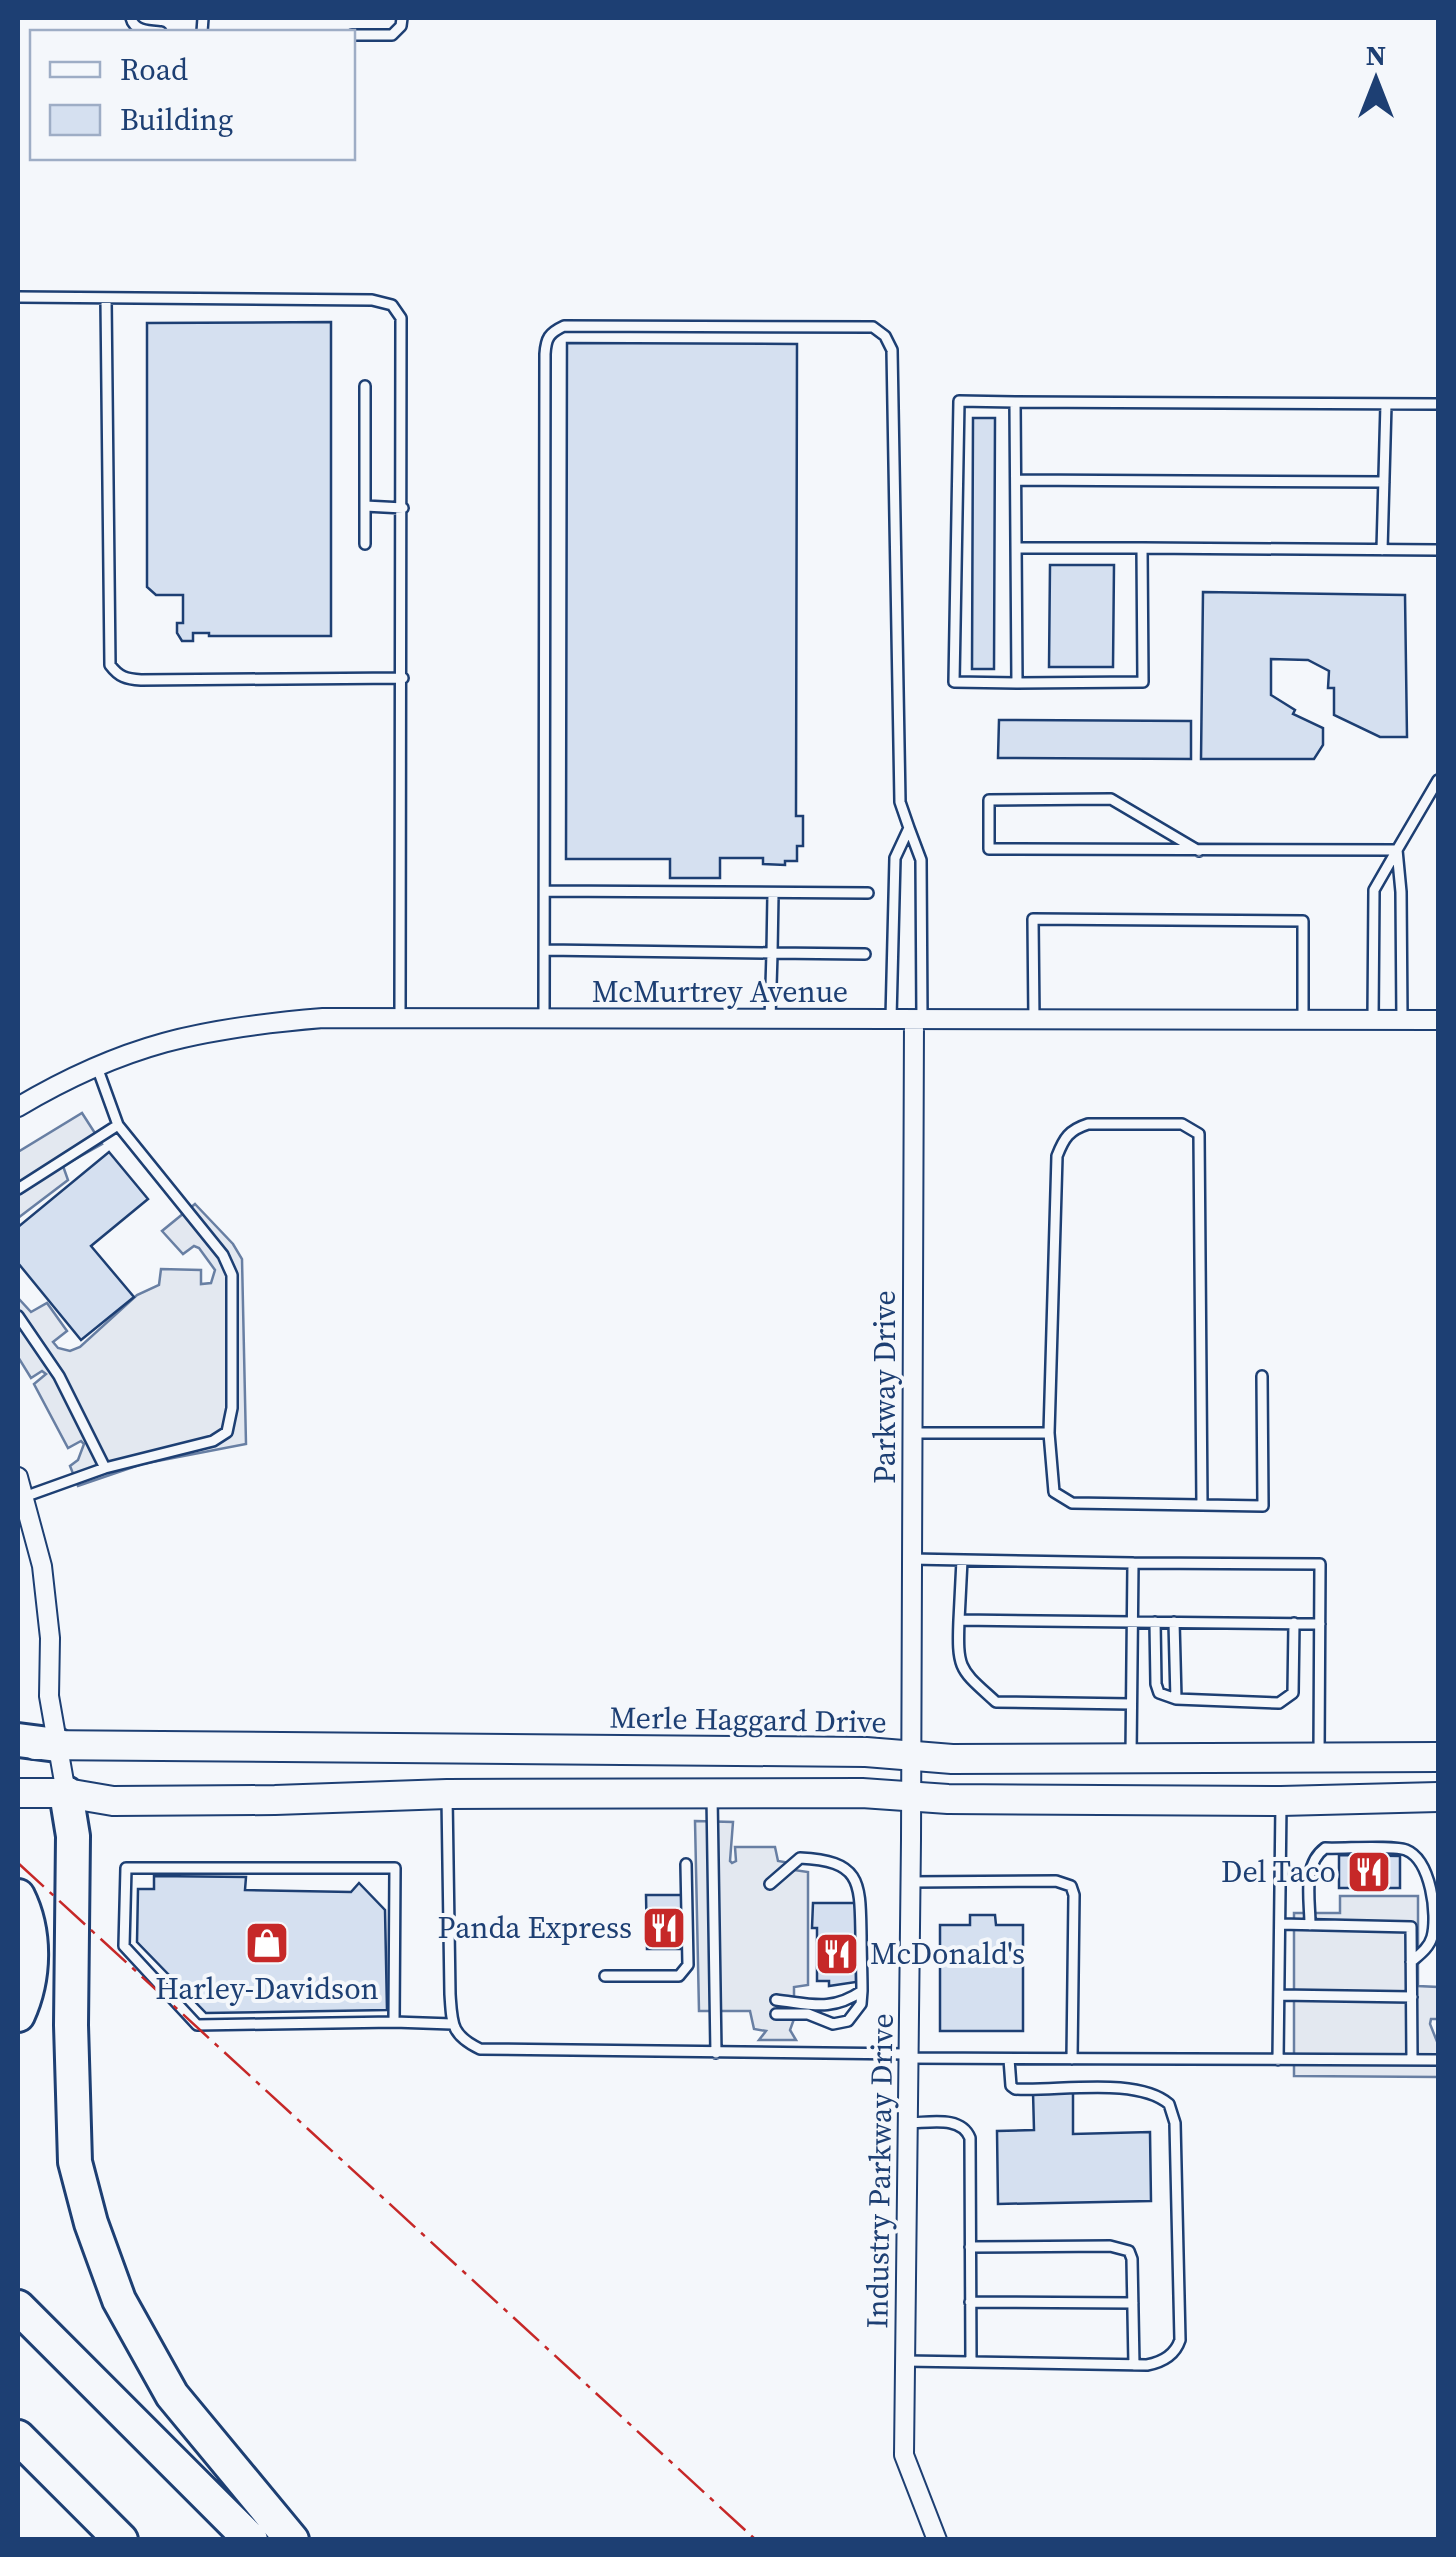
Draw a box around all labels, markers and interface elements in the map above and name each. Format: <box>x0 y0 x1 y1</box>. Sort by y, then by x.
legend <box>30 30 355 160</box>
north arrow <box>1326 30 1426 130</box>
text: N <box>1366 36 1386 74</box>
text: Road <box>120 49 188 90</box>
text: Building <box>120 99 233 140</box>
street label: McMurtrey Avenue <box>592 971 848 1012</box>
street label: Parkway Drive <box>864 1290 905 1484</box>
street label: Merle Haggard Drive <box>609 1697 887 1742</box>
restaurant icon: Del Taco <box>1346 1849 1392 1895</box>
place label: Del Taco <box>1221 1851 1336 1892</box>
restaurant icon: Panda Express <box>641 1905 687 1951</box>
place label: Panda Express <box>438 1907 632 1948</box>
shop icon: Harley-Davidson <box>244 1920 290 1966</box>
restaurant icon: McDonald's <box>814 1931 860 1977</box>
place label: McDonald's <box>870 1933 1025 1974</box>
place label: Harley-Davidson <box>155 1968 379 2009</box>
street label: Industry Parkway Drive <box>856 2013 903 2329</box>

